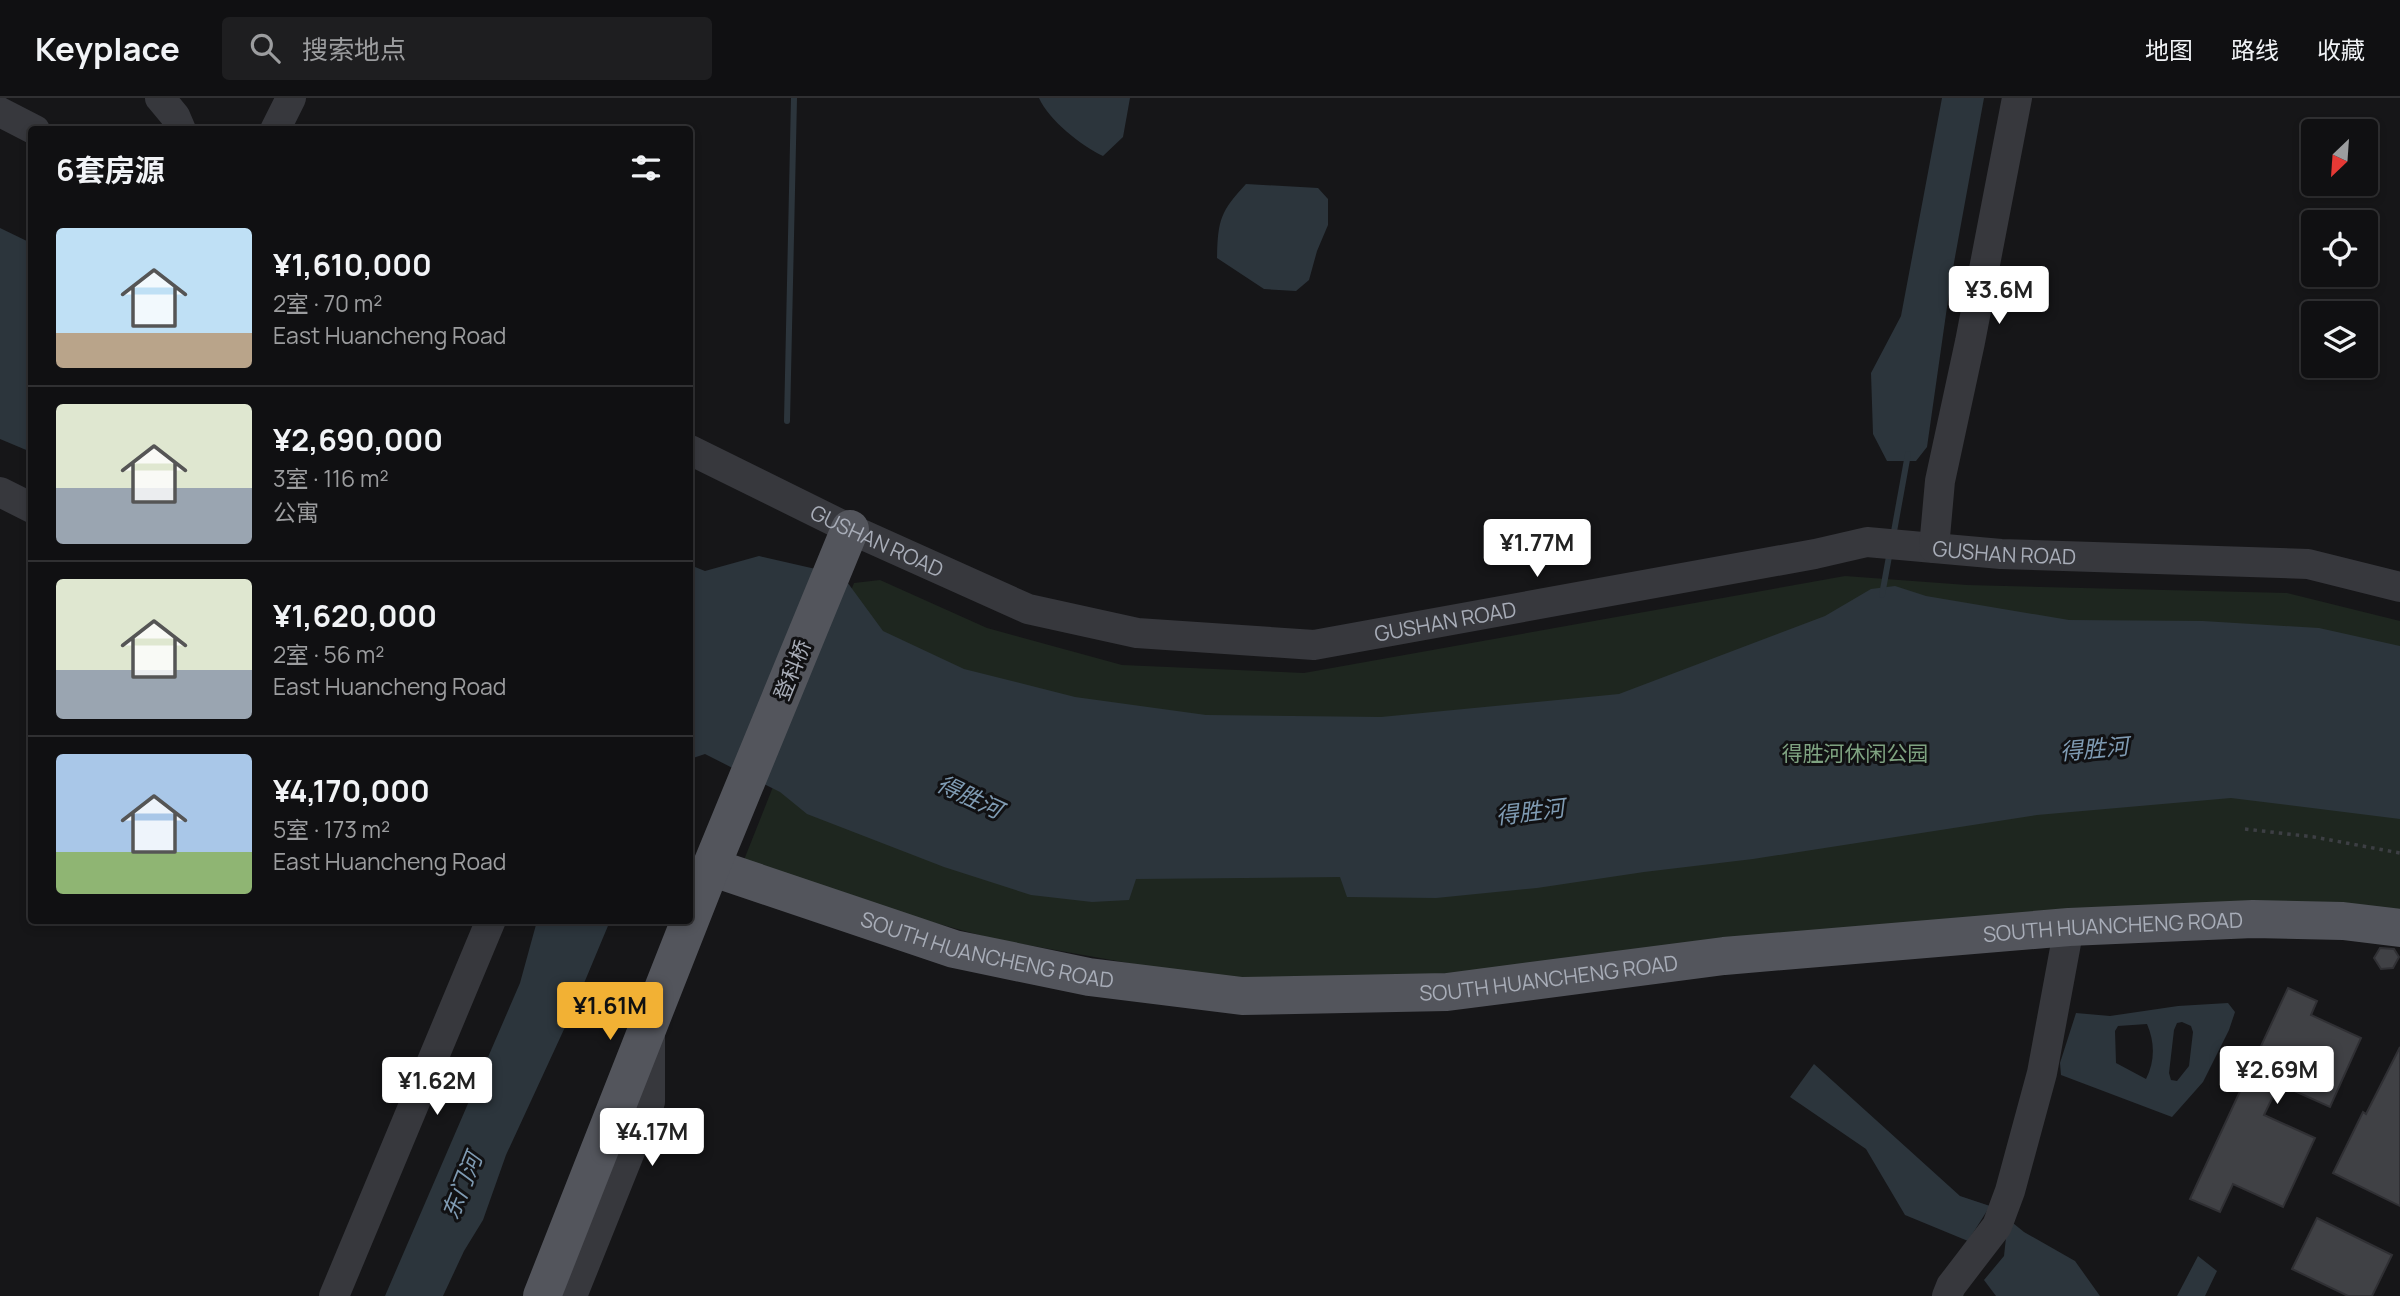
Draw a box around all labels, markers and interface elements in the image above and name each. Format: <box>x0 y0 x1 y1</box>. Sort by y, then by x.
search box <box>222 17 712 80</box>
text: Keyplace <box>35 26 180 71</box>
icon: search <box>246 29 284 67</box>
text: 搜索地点 <box>302 31 406 67</box>
text: 地图 <box>2145 33 2193 66</box>
text: 路线 <box>2231 33 2279 66</box>
text: 收藏 <box>2317 33 2365 66</box>
north arrow <box>2301 119 2378 196</box>
map controls <box>2301 119 2378 378</box>
text: 6套房源 <box>56 149 165 190</box>
icon: filters <box>627 149 665 187</box>
button: locate <box>2301 210 2378 287</box>
text: ¥1,610,000 <box>273 244 432 285</box>
icon: home <box>112 256 196 340</box>
pin: ¥3.6M <box>1950 266 2048 326</box>
text: ¥3.6M <box>1965 273 2033 305</box>
text: 2室 · 70 m² <box>273 287 382 319</box>
button: layers <box>2301 301 2378 378</box>
text: East Huancheng Road <box>273 319 506 351</box>
text: ¥2,690,000 <box>273 419 443 460</box>
icon: home <box>112 432 196 516</box>
text: 3室 · 116 m² <box>273 462 389 494</box>
text: 公寓 <box>273 496 319 528</box>
street label: GUSHAN ROAD <box>806 498 948 583</box>
pin: ¥1.77M <box>1480 519 1594 579</box>
text: ¥1.77M <box>1500 526 1574 558</box>
street label: GUSHAN ROAD <box>1932 534 2077 570</box>
text: ¥1,620,000 <box>273 595 437 636</box>
street label: GUSHAN ROAD <box>1372 595 1518 648</box>
icon: home <box>112 607 196 691</box>
street label: 登科桥 <box>767 636 817 704</box>
text: 2室 · 56 m² <box>273 638 384 670</box>
text: East Huancheng Road <box>273 670 506 702</box>
water label: 得胜河 <box>2058 729 2134 767</box>
park label: 得胜河休闲公园 <box>1782 739 1929 767</box>
water label: 得胜河 <box>932 767 1012 827</box>
text: ¥4,170,000 <box>273 770 430 811</box>
icon: home <box>112 782 196 866</box>
water label: 得胜河 <box>1494 790 1570 831</box>
text: 5室 · 173 m² <box>273 813 390 845</box>
text: East Huancheng Road <box>273 845 506 877</box>
street label: SOUTH HUANCHENG ROAD <box>857 905 1115 994</box>
street label: SOUTH HUANCHENG ROAD <box>1982 905 2244 948</box>
street label: SOUTH HUANCHENG ROAD <box>1419 948 1680 1007</box>
pin: ¥1.61M <box>553 982 667 1042</box>
text: ¥1.61M <box>573 989 647 1021</box>
pin: ¥2.69M <box>2220 1046 2334 1106</box>
text: ¥2.69M <box>2236 1053 2318 1085</box>
pin: ¥1.62M <box>380 1058 494 1117</box>
text: ¥1.62M <box>398 1064 476 1096</box>
pin: ¥4.17M <box>595 1108 709 1168</box>
text: ¥4.17M <box>616 1115 688 1147</box>
water label: 东门河 <box>433 1144 490 1224</box>

